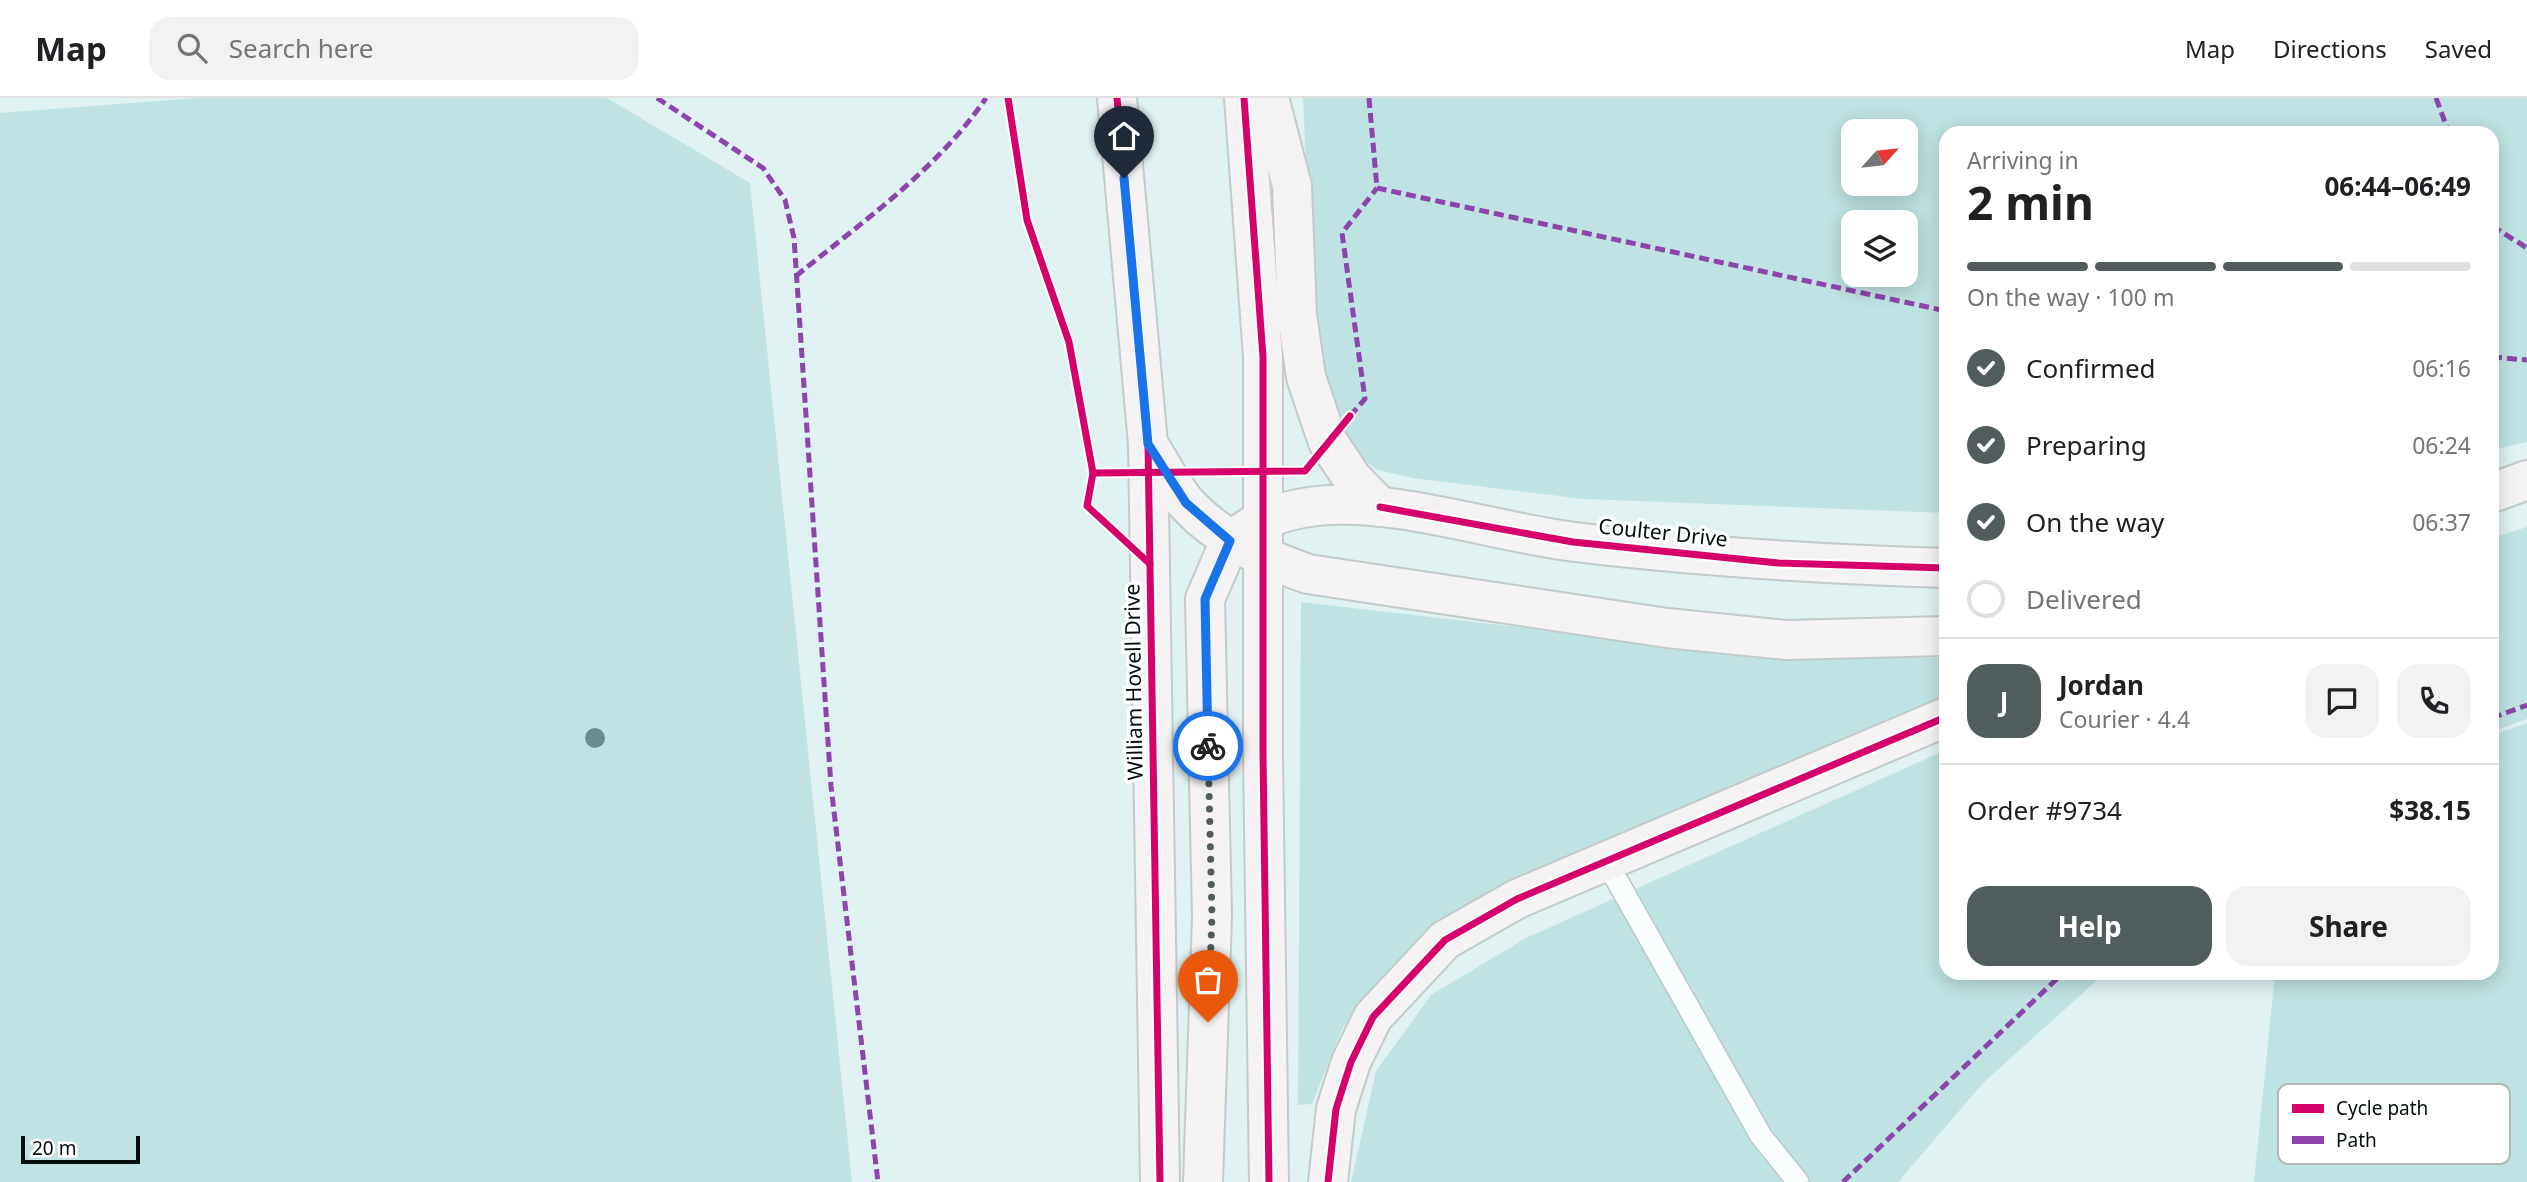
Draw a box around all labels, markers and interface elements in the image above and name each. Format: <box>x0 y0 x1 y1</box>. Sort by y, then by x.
search box <box>149 17 639 80</box>
text: Map <box>35 26 107 71</box>
icon: search <box>173 29 211 67</box>
text: Search here <box>229 30 373 66</box>
text: Map <box>2185 32 2235 65</box>
text: Directions <box>2273 32 2387 65</box>
text: Saved <box>2425 32 2492 65</box>
pin <box>1094 106 1154 178</box>
icon: home <box>1105 117 1143 155</box>
north arrow <box>1841 119 1918 196</box>
map controls <box>1841 119 1918 287</box>
text: Arriving in <box>1967 144 2079 176</box>
text: 06:44–06:49 <box>2324 168 2471 204</box>
text: 2 min <box>1967 171 2094 233</box>
button: layers <box>1841 210 1918 287</box>
text: On the way · 100 m <box>1967 281 2174 313</box>
icon: check <box>1967 349 2005 387</box>
text: Confirmed <box>2026 350 2156 386</box>
text: 06:16 <box>2412 352 2471 384</box>
icon: check <box>1967 426 2005 464</box>
text: Preparing <box>2026 427 2147 463</box>
text: 06:24 <box>2412 429 2471 461</box>
icon: check <box>1967 503 2005 541</box>
text: On the way <box>2026 504 2164 540</box>
text: 06:37 <box>2412 506 2471 538</box>
street label: Coulter Drive <box>1597 511 1729 553</box>
text: Delivered <box>2026 581 2142 617</box>
street label: William Hovell Drive <box>1117 583 1149 781</box>
button: chat <box>2305 664 2379 738</box>
button: phone <box>2397 664 2471 738</box>
text: Jordan <box>2059 667 2144 703</box>
text: J <box>2000 683 2008 719</box>
text: Courier · 4.4 <box>2059 703 2190 735</box>
courier <box>1173 711 1243 781</box>
icon: bike <box>1189 727 1227 765</box>
text: Order #9734 <box>1967 792 2122 828</box>
text: $38.15 <box>2389 792 2471 828</box>
button: Help <box>1967 886 2212 966</box>
button: Share <box>2226 886 2471 966</box>
pin <box>1178 950 1238 1022</box>
icon: bag <box>1189 961 1227 999</box>
legend <box>2278 1084 2510 1164</box>
text: Cycle path <box>2336 1095 2428 1121</box>
text: Path <box>2336 1127 2377 1153</box>
scale bar <box>21 1133 140 1165</box>
text: 20 m <box>32 1135 76 1161</box>

